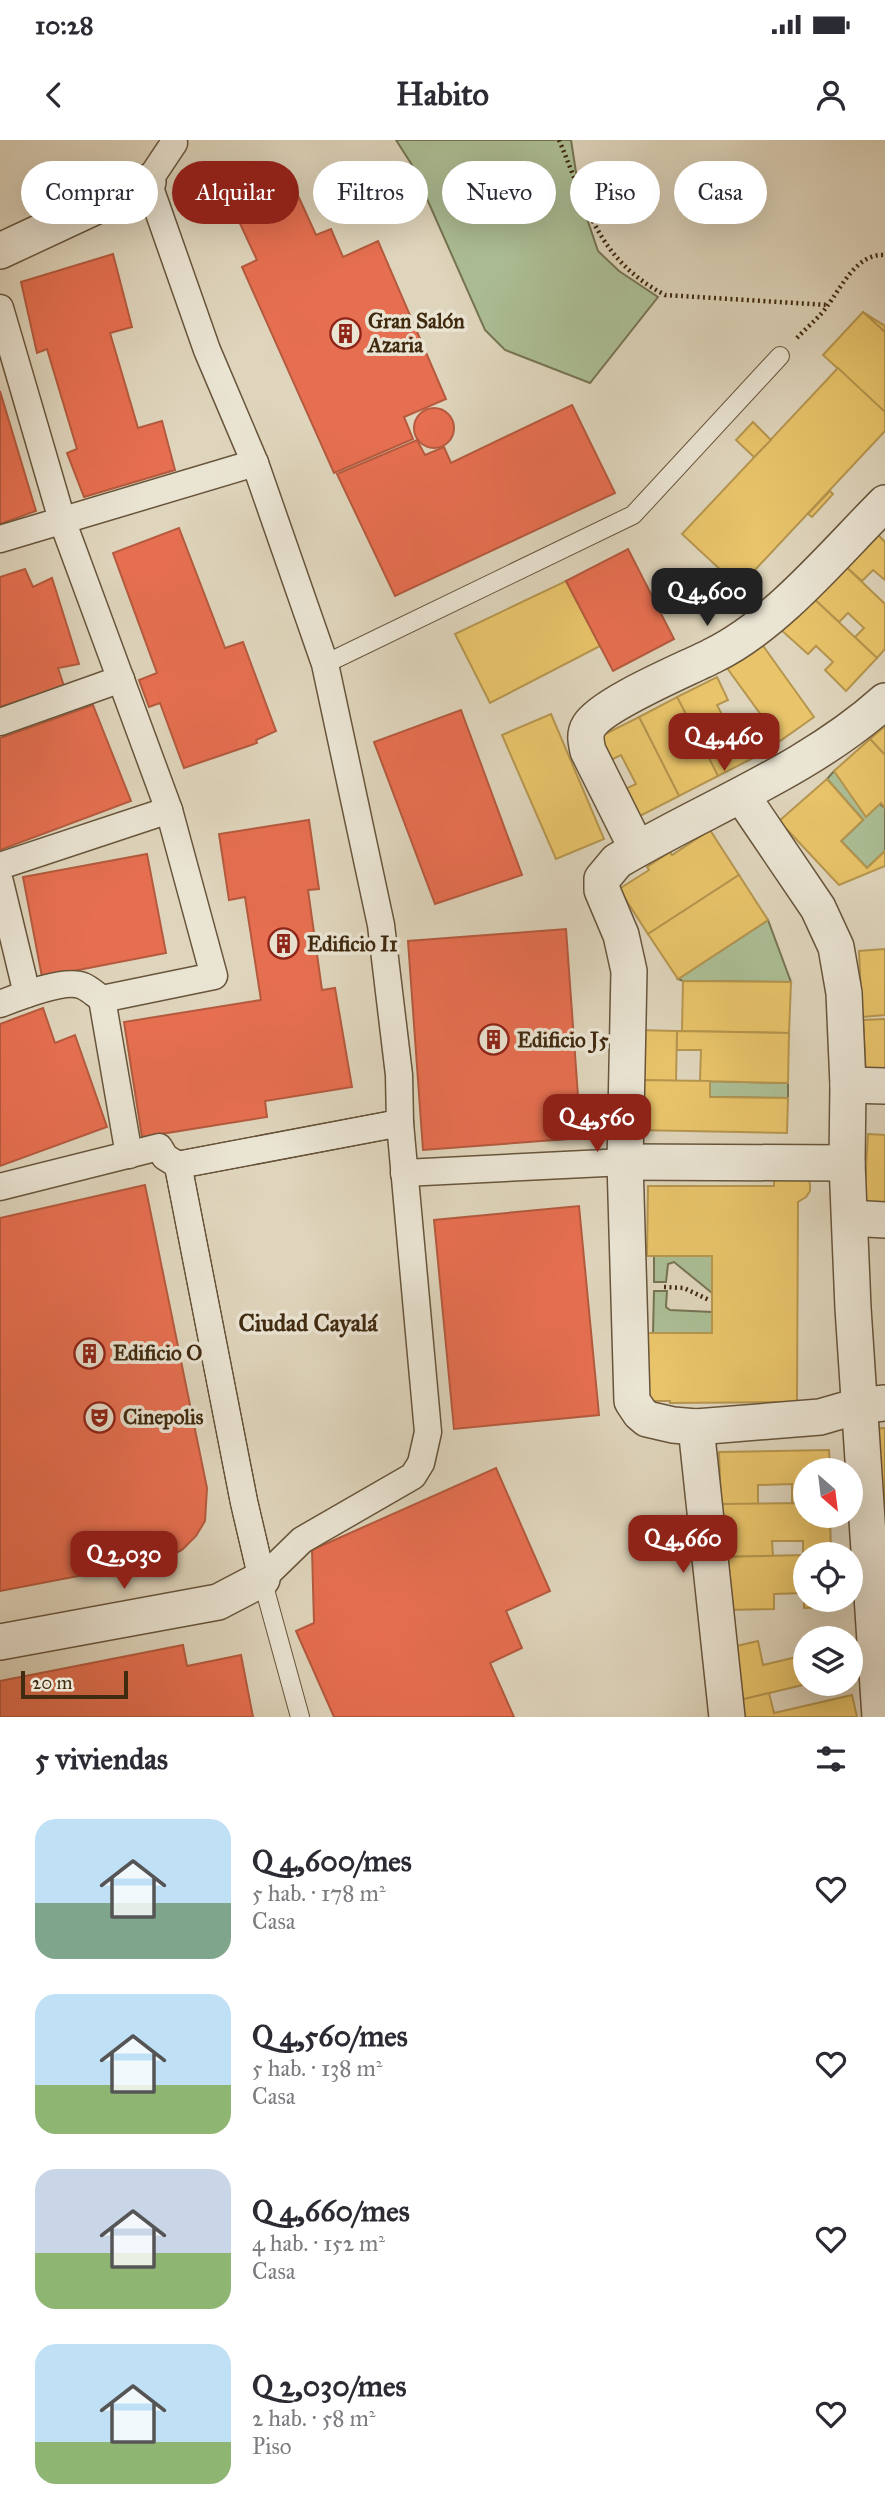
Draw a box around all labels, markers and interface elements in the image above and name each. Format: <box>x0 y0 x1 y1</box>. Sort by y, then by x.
text: 10:28 <box>35 9 94 41</box>
text: Habito <box>396 75 489 114</box>
icon: back <box>35 76 73 114</box>
icon: person <box>812 76 850 114</box>
chip: Comprar <box>21 161 158 224</box>
chip: Alquilar <box>172 161 299 224</box>
chip: Filtros <box>313 161 428 224</box>
chip: Nuevo <box>442 161 556 224</box>
chip: Piso <box>570 161 660 224</box>
chip: Casa <box>674 161 767 224</box>
place label: Gran Salón Azaria <box>366 308 465 358</box>
building icon: Gran Salón Azaria <box>328 316 362 350</box>
pin: Q 4,600 <box>642 568 772 628</box>
text: Q 4,600 <box>667 577 747 605</box>
pin: Q 4,460 <box>659 714 789 773</box>
text: Q 4,460 <box>685 722 763 750</box>
building icon: Edificio I1 <box>267 927 301 961</box>
place label: Edificio I1 <box>307 931 398 957</box>
building icon: Edificio J5 <box>477 1023 511 1057</box>
place label: Edificio J5 <box>517 1027 609 1054</box>
pin: Q 4,560 <box>532 1094 662 1154</box>
text: Q 4,560 <box>559 1103 635 1131</box>
district label: Ciudad Cayalá <box>238 1308 378 1338</box>
building icon: Edificio O <box>73 1336 107 1370</box>
place label: Edificio O <box>113 1340 202 1366</box>
theatre icon: Cinepolis <box>83 1400 117 1434</box>
place label: Cinepolis <box>123 1404 204 1430</box>
north arrow <box>793 1458 863 1528</box>
map controls <box>793 1458 863 1696</box>
pin: Q 4,660 <box>618 1516 748 1575</box>
text: Q 4,660 <box>644 1524 722 1552</box>
pin: Q 2,030 <box>59 1532 189 1591</box>
text: Q 2,030 <box>87 1540 161 1568</box>
button: locate <box>793 1542 863 1612</box>
button: layers <box>793 1626 863 1696</box>
scale bar <box>21 1668 128 1700</box>
text: 20 m <box>32 1671 73 1694</box>
icon: filters <box>812 1740 850 1778</box>
text: 5 viviendas <box>35 1741 168 1777</box>
text: Q 4,600/mes <box>252 1843 412 1879</box>
icon: home <box>91 1847 175 1931</box>
icon: heart <box>812 1870 850 1908</box>
text: 5 hab. · 178 m² <box>252 1879 386 1907</box>
text: Casa <box>252 1907 296 1935</box>
text: Q 4,560/mes <box>252 2018 408 2054</box>
icon: home <box>91 2022 175 2106</box>
icon: heart <box>812 2045 850 2083</box>
text: 5 hab. · 138 m² <box>252 2054 383 2082</box>
text: Casa <box>252 2082 296 2110</box>
text: Q 4,660/mes <box>252 2193 410 2229</box>
icon: home <box>91 2197 175 2281</box>
icon: heart <box>812 2220 850 2258</box>
text: 4 hab. · 152 m² <box>252 2229 385 2257</box>
text: Casa <box>252 2257 296 2285</box>
text: Q 2,030/mes <box>252 2368 406 2404</box>
icon: home <box>91 2372 175 2456</box>
icon: heart <box>812 2395 850 2433</box>
text: 2 hab. · 58 m² <box>252 2404 376 2432</box>
text: Piso <box>252 2432 292 2460</box>

